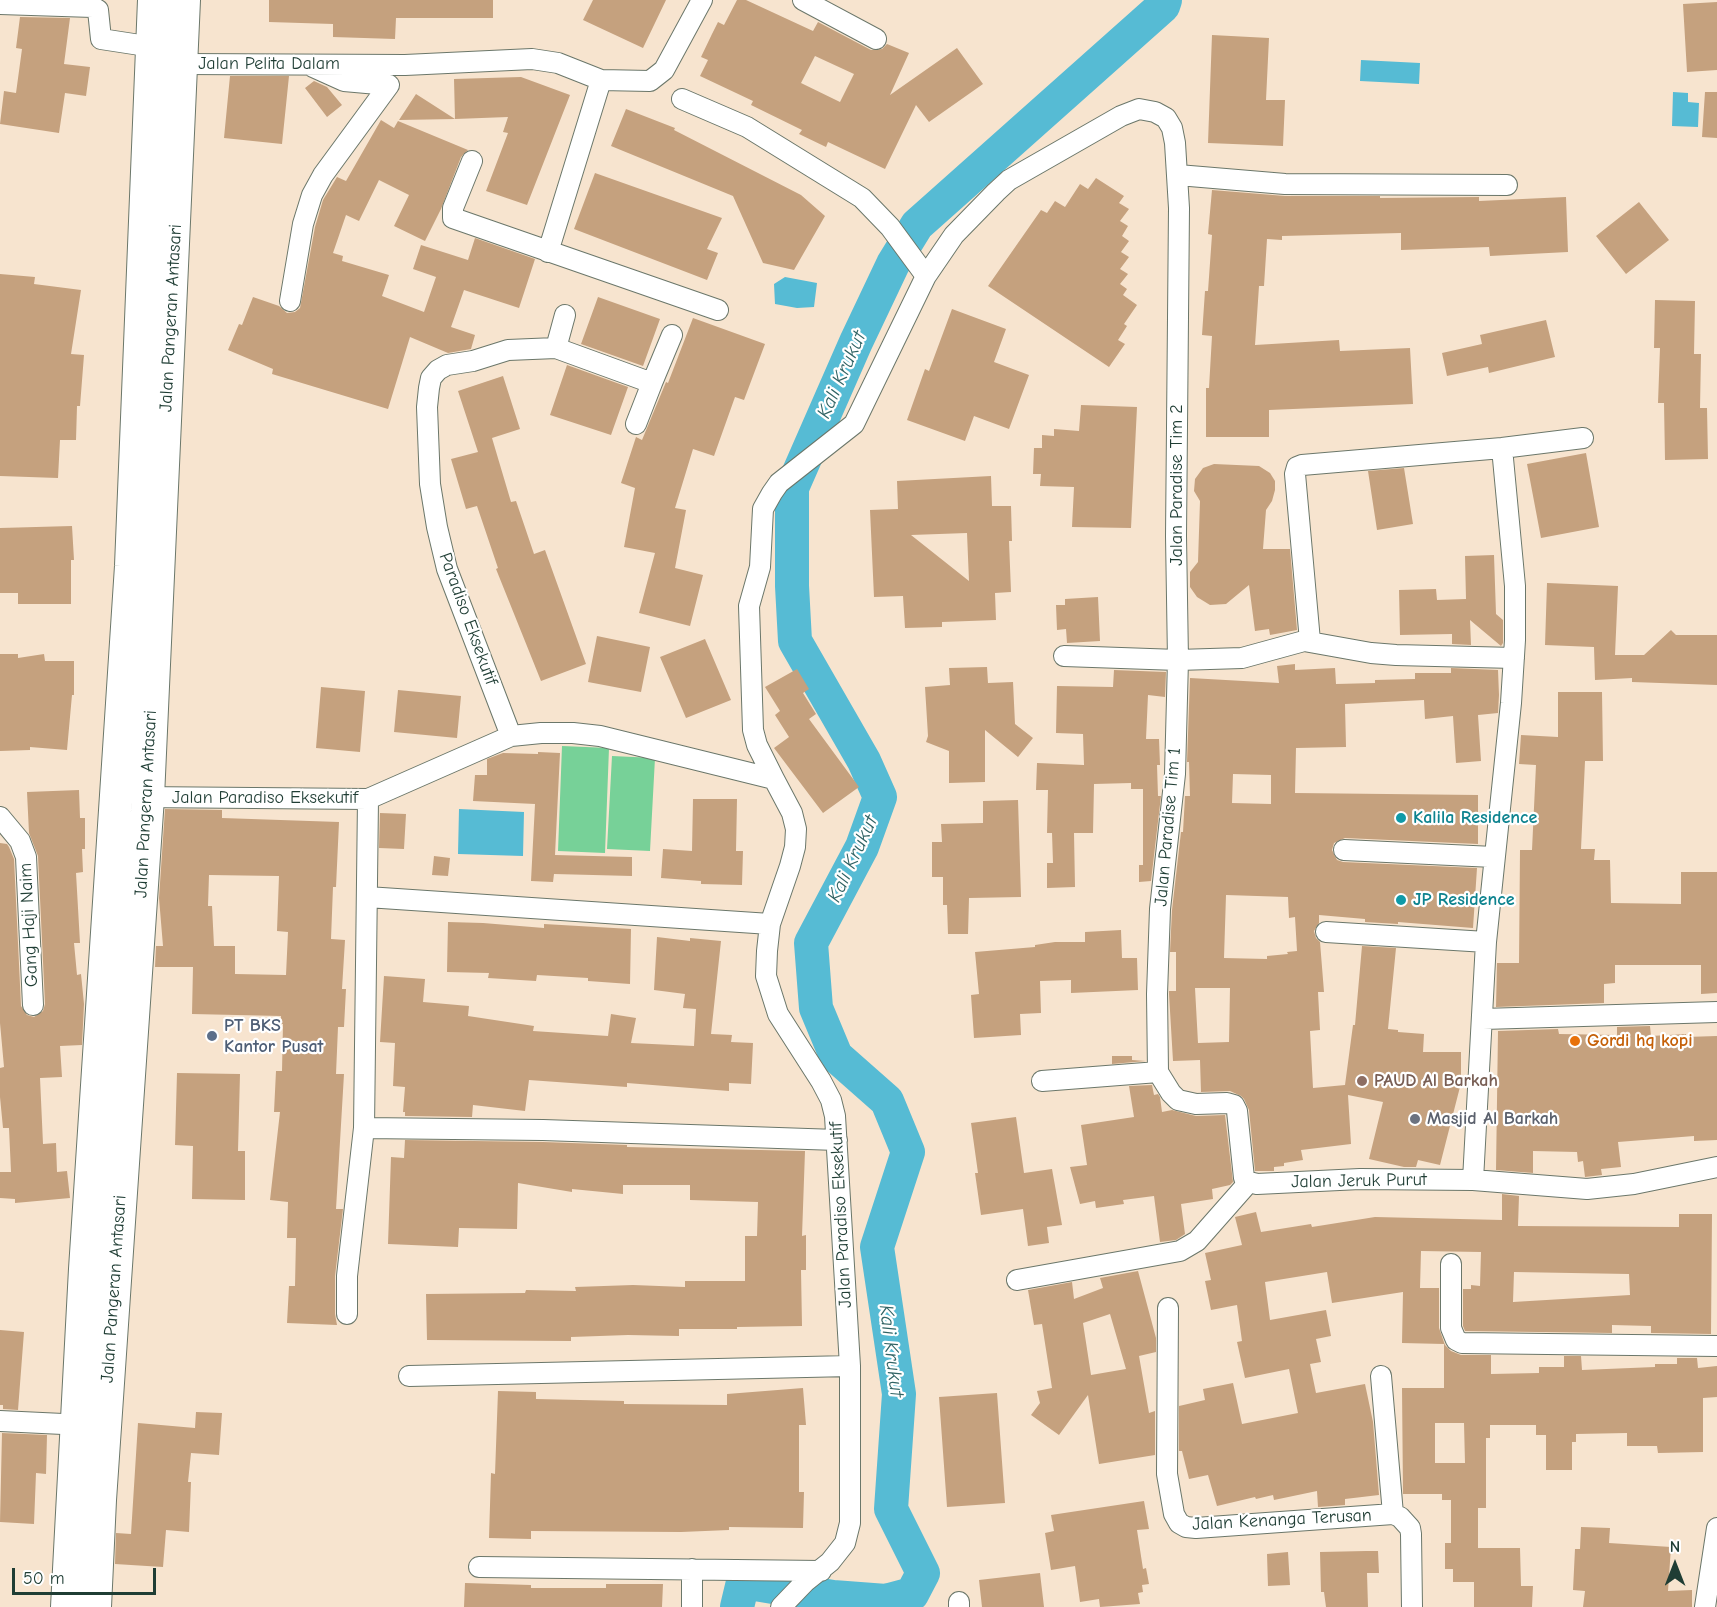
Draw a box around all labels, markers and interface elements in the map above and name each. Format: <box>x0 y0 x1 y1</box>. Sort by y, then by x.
street label: Jalan Pelita Dalam <box>198 53 340 75</box>
street label: Jalan Pangeran Antasari <box>155 223 187 413</box>
water label: Kali Krukut <box>812 328 872 422</box>
street label: Jalan Paradise Tim 2 <box>1166 404 1188 566</box>
street label: Paradiso Eksekutif <box>434 550 502 688</box>
street label: Jalan Pangeran Antasari <box>130 709 162 899</box>
street label: Jalan Paradise Tim 1 <box>1150 747 1186 907</box>
street label: Jalan Paradiso Eksekutif <box>172 787 358 809</box>
place label: Kalila Residence <box>1413 807 1537 829</box>
marker: Kalila Residence <box>1394 811 1408 825</box>
water label: Kali Krukut <box>822 812 884 906</box>
street label: Gang Haji Naim <box>15 862 43 988</box>
place label: JP Residence <box>1413 889 1515 911</box>
marker: JP Residence <box>1394 893 1408 907</box>
place label: PT BKS Kantor Pusat <box>224 1015 323 1058</box>
marker: PT BKS Kantor Pusat <box>205 1029 219 1043</box>
place label: Gordi hq kopi <box>1587 1030 1693 1052</box>
marker: Gordi hq kopi <box>1568 1034 1582 1048</box>
place label: PAUD Al Barkah <box>1374 1070 1498 1092</box>
marker: PAUD Al Barkah <box>1355 1074 1369 1088</box>
place label: Masjid Al Barkah <box>1427 1108 1558 1130</box>
marker: Masjid Al Barkah <box>1408 1112 1422 1126</box>
street label: Jalan Paradiso Eksekutif <box>825 1121 857 1309</box>
street label: Jalan Jeruk Purut <box>1291 1169 1427 1193</box>
street label: Jalan Pangeran Antasari <box>97 1194 131 1384</box>
water label: Kali Krukut <box>873 1303 909 1399</box>
street label: Jalan Kenanga Terusan <box>1192 1505 1372 1535</box>
north arrow <box>1645 1535 1705 1595</box>
text: N <box>1670 1538 1680 1556</box>
scale bar <box>15 1556 159 1594</box>
text: 50 m <box>23 1568 65 1589</box>

